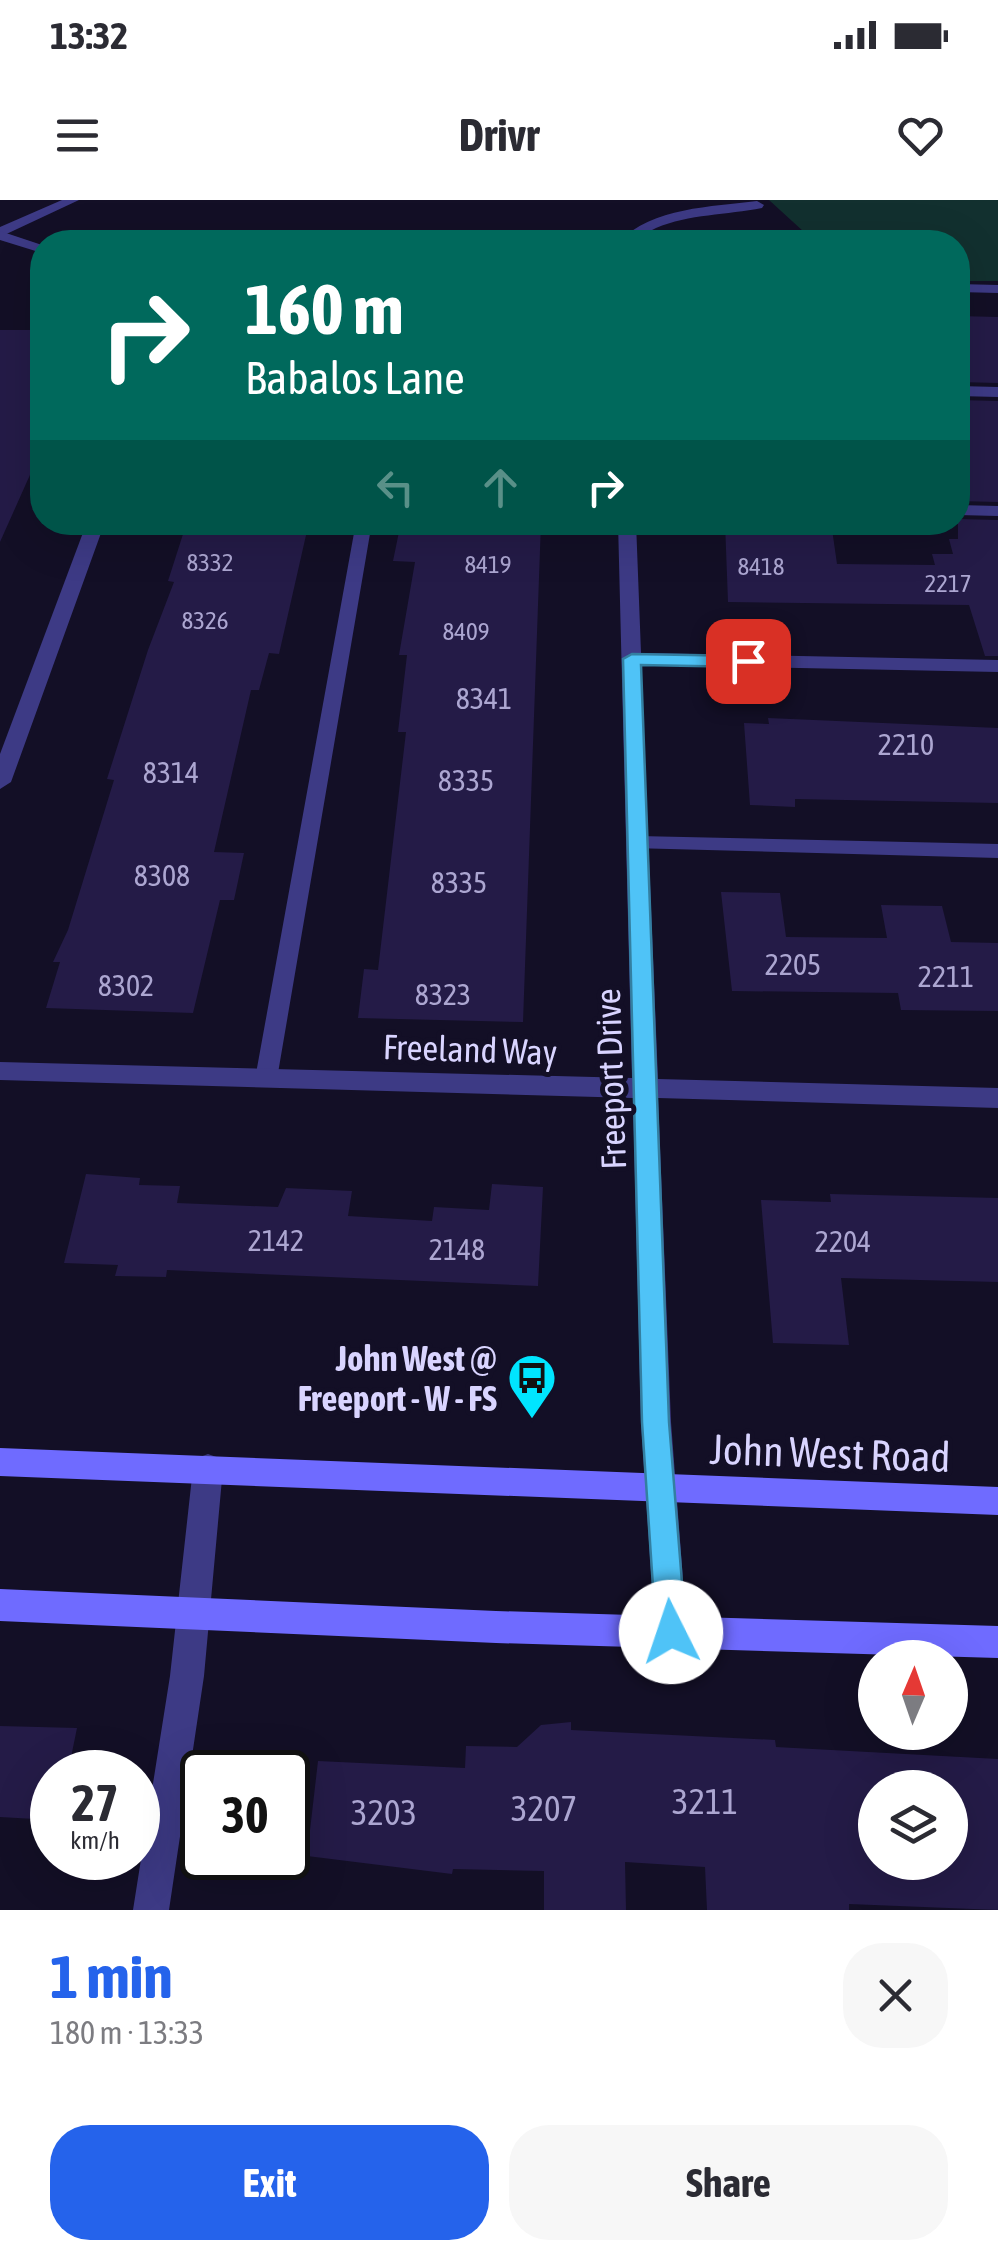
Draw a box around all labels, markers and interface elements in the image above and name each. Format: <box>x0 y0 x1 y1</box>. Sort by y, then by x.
text: 13:32 <box>50 14 128 57</box>
icon: menu <box>50 108 105 163</box>
icon: heart <box>893 108 948 163</box>
text: Drivr <box>459 109 539 161</box>
text: 160 m <box>245 269 404 349</box>
icon: right <box>80 270 210 400</box>
text: Babalos Lane <box>245 352 465 404</box>
icon: left <box>368 460 423 515</box>
icon: ahead <box>473 460 528 515</box>
icon: right <box>578 460 633 515</box>
house number: 8332 <box>186 548 234 576</box>
house number: 8419 <box>464 550 512 578</box>
house number: 8418 <box>737 552 785 580</box>
house number: 2217 <box>924 569 972 597</box>
house number: 8326 <box>181 606 229 634</box>
house number: 8409 <box>442 617 490 645</box>
pin <box>706 619 791 704</box>
icon: arrive <box>721 634 776 689</box>
house number: 8341 <box>456 681 512 715</box>
house number: 2210 <box>878 727 934 761</box>
house number: 8314 <box>143 755 199 789</box>
house number: 8335 <box>438 763 494 797</box>
house number: 8308 <box>134 858 190 892</box>
house number: 8335 <box>431 865 487 899</box>
house number: 2205 <box>765 947 821 981</box>
house number: 2211 <box>918 959 974 993</box>
house number: 8302 <box>98 968 154 1002</box>
house number: 8323 <box>415 977 471 1011</box>
street label: Freeport Drive <box>587 988 633 1170</box>
street label: Freeland Way <box>382 1026 558 1072</box>
house number: 2142 <box>248 1223 304 1257</box>
house number: 2204 <box>815 1224 871 1258</box>
house number: 2148 <box>429 1232 485 1266</box>
place label: John West @ Freeport - W - FS <box>298 1338 497 1418</box>
bus stop icon: John West @ Freeport - W - FS <box>506 1352 558 1420</box>
street label: John West Road <box>709 1425 951 1481</box>
position arrow <box>619 1580 723 1684</box>
north arrow <box>858 1640 968 1750</box>
map controls <box>858 1640 968 1880</box>
speed limit sign: 30 <box>180 1750 310 1880</box>
button: layers <box>858 1770 968 1880</box>
text: 27 <box>71 1774 118 1832</box>
house number: 3211 <box>672 1781 738 1821</box>
house number: 3207 <box>511 1788 577 1828</box>
house number: 3203 <box>351 1792 417 1832</box>
text: km/h <box>70 1826 120 1854</box>
text: 1 min <box>50 1942 173 2011</box>
button: close <box>843 1943 948 2048</box>
text: 180 m · 13:33 <box>50 2014 204 2051</box>
button: Exit <box>50 2125 489 2240</box>
button: Share <box>509 2125 948 2240</box>

